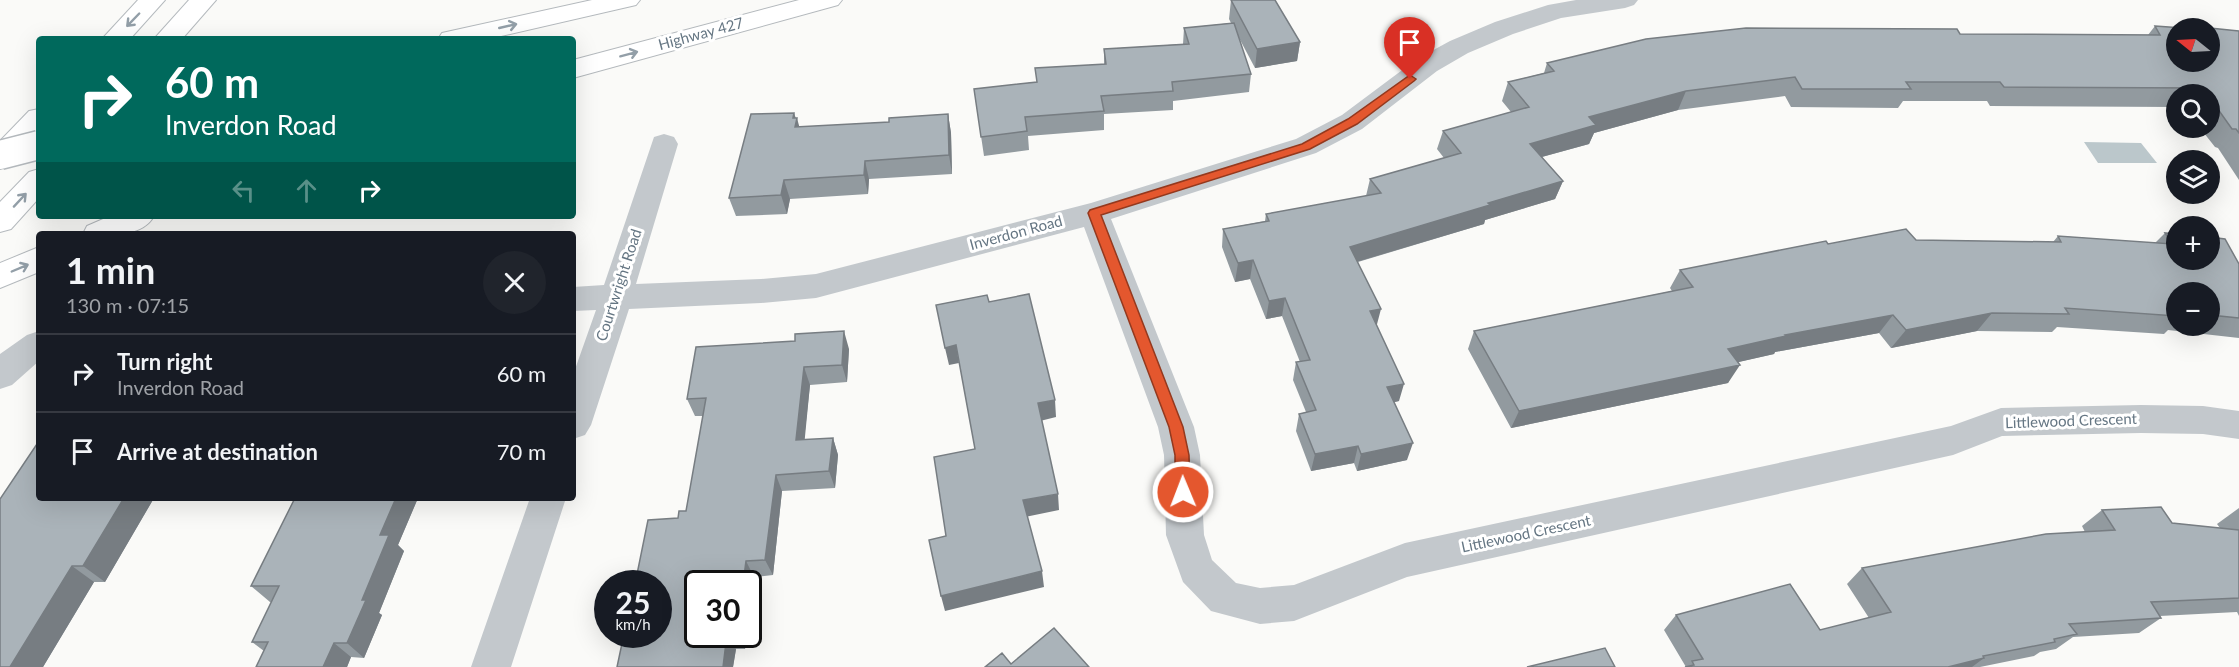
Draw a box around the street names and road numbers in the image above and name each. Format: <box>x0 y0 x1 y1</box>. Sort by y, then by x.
street label: Highway 427 <box>656 13 746 53</box>
street label: Inverdon Road <box>967 211 1064 253</box>
street label: Courtwright Road <box>591 226 645 343</box>
street label: Littlewood Crescent <box>2005 409 2138 431</box>
street label: Littlewood Crescent <box>1459 510 1593 556</box>

